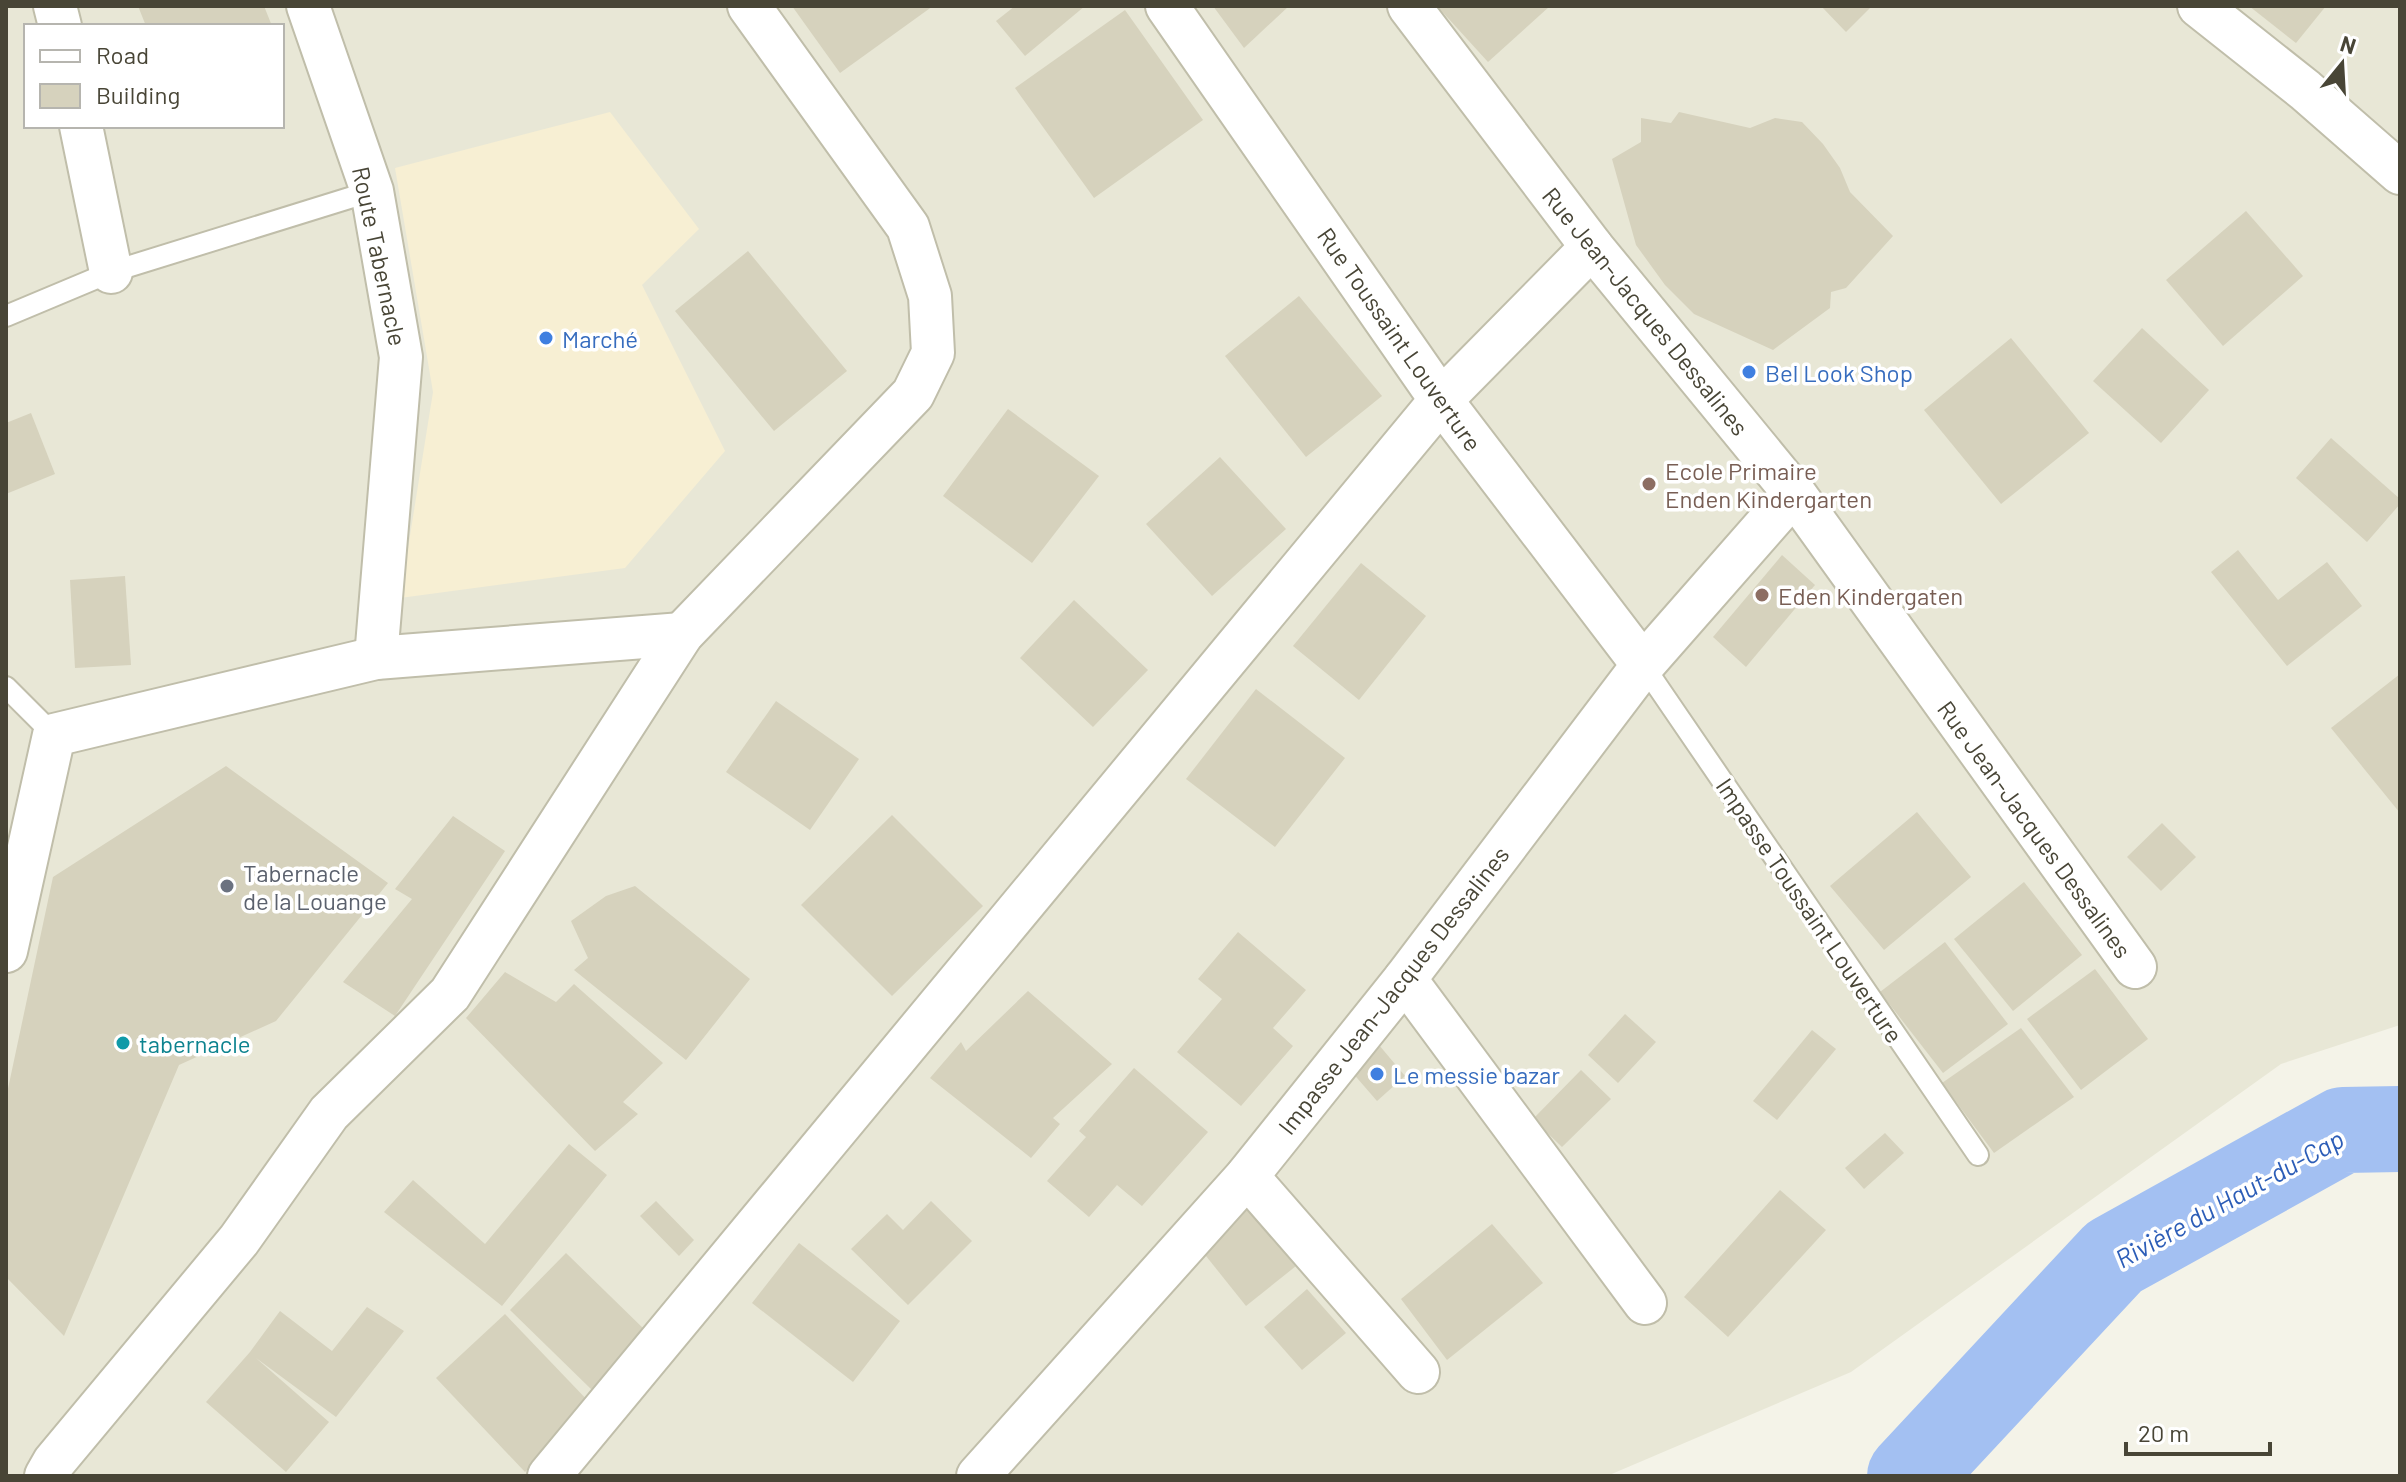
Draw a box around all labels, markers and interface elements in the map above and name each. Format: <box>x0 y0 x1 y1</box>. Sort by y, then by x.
legend <box>24 24 284 128</box>
north arrow <box>2302 24 2382 104</box>
text: N <box>2338 29 2359 59</box>
text: Road <box>96 40 149 69</box>
text: Building <box>96 80 180 109</box>
street label: Route Tabernacle <box>347 164 413 348</box>
street label: Rue Jean-Jacques Dessalines <box>1537 181 1755 441</box>
street label: Rue Toussaint Louverture <box>1312 222 1488 456</box>
place label: Marché <box>562 324 638 353</box>
marker: Marché <box>537 329 555 347</box>
place label: Bel Look Shop <box>1765 358 1913 387</box>
marker: Bel Look Shop <box>1740 363 1758 381</box>
place label: Ecole Primaire Enden Kindergarten <box>1665 456 1872 513</box>
marker: Ecole Primaire Enden Kindergarten <box>1640 475 1658 493</box>
place label: Eden Kindergaten <box>1778 581 1963 610</box>
marker: Eden Kindergaten <box>1753 586 1771 604</box>
street label: Rue Jean-Jacques Dessalines <box>1932 695 2138 963</box>
street label: Impasse Toussaint Louverture <box>1711 772 1909 1048</box>
street label: Impasse Jean-Jacques Dessalines <box>1272 840 1514 1140</box>
place label: Tabernacle de la Louange <box>243 858 387 915</box>
marker: Tabernacle de la Louange <box>218 877 236 895</box>
place label: tabernacle <box>139 1029 250 1058</box>
marker: tabernacle <box>114 1034 132 1052</box>
place label: Le messie bazar <box>1393 1060 1560 1089</box>
marker: Le messie bazar <box>1368 1065 1386 1083</box>
water label: Rivière du Haut-du-Cap <box>2109 1122 2349 1274</box>
scale bar <box>2126 1406 2270 1456</box>
text: 20 m <box>2138 1418 2189 1447</box>

